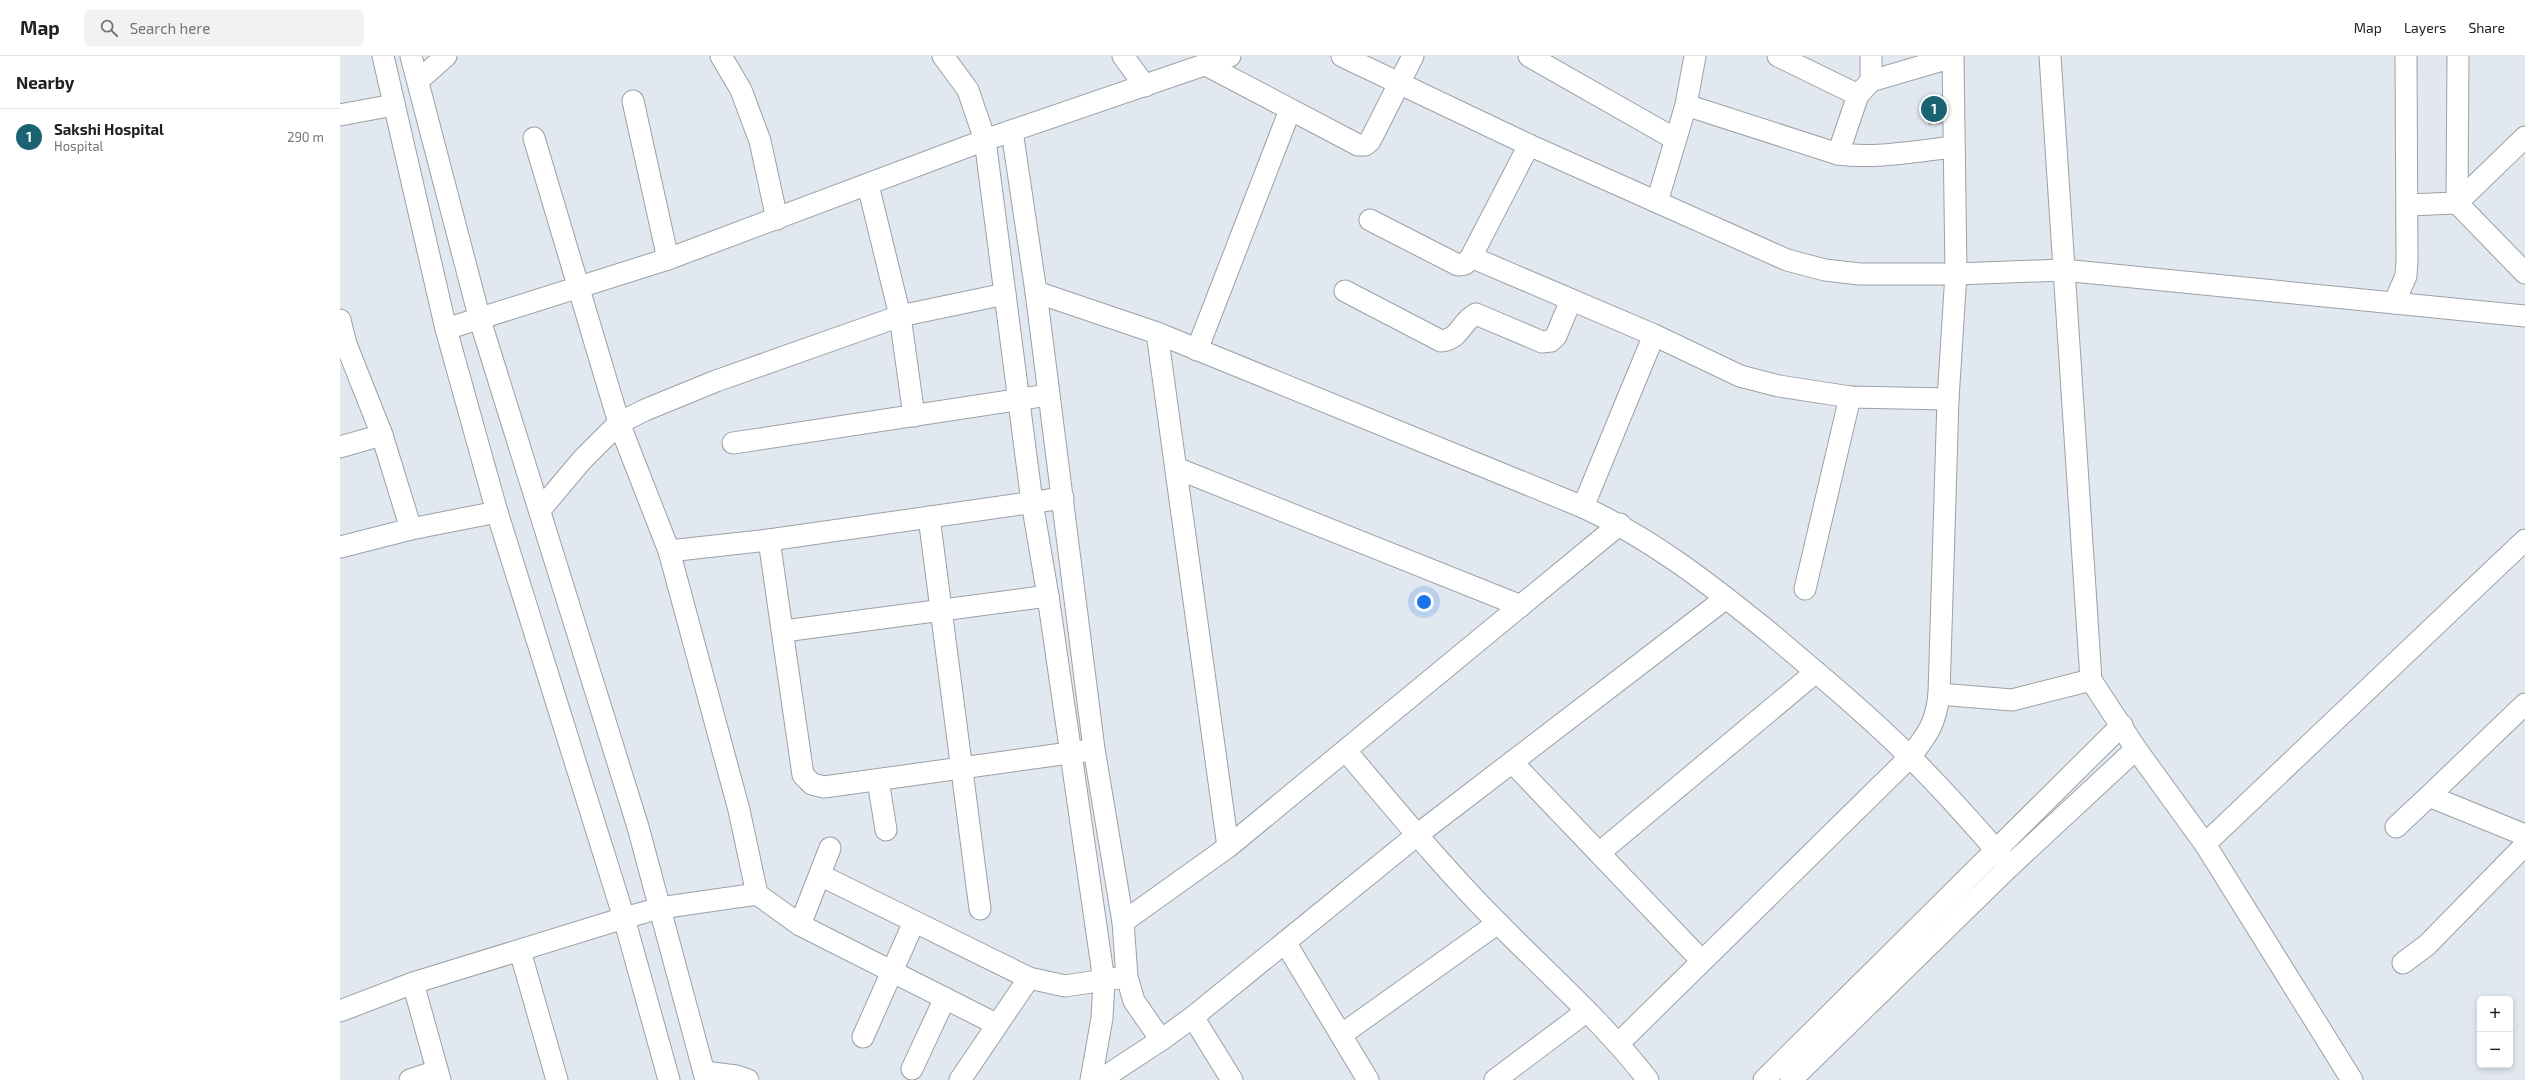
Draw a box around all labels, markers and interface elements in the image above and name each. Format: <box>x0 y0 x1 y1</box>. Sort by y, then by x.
search box <box>84 10 364 46</box>
text: Map <box>20 16 60 39</box>
icon: search <box>98 17 120 39</box>
text: Search here <box>130 19 210 37</box>
text: Map <box>2354 19 2382 36</box>
text: Layers <box>2404 19 2446 36</box>
text: Share <box>2468 19 2505 36</box>
text: Nearby <box>16 72 74 92</box>
pin: 1 <box>1921 94 1947 124</box>
text: Sakshi Hospital <box>54 120 164 138</box>
text: 1 <box>26 129 32 145</box>
text: 290 m <box>287 129 324 145</box>
text: Hospital <box>54 138 103 154</box>
your location <box>1414 592 1434 612</box>
map controls <box>2477 996 2513 1068</box>
button: + <box>2477 996 2513 1032</box>
button: − <box>2477 1032 2513 1068</box>

